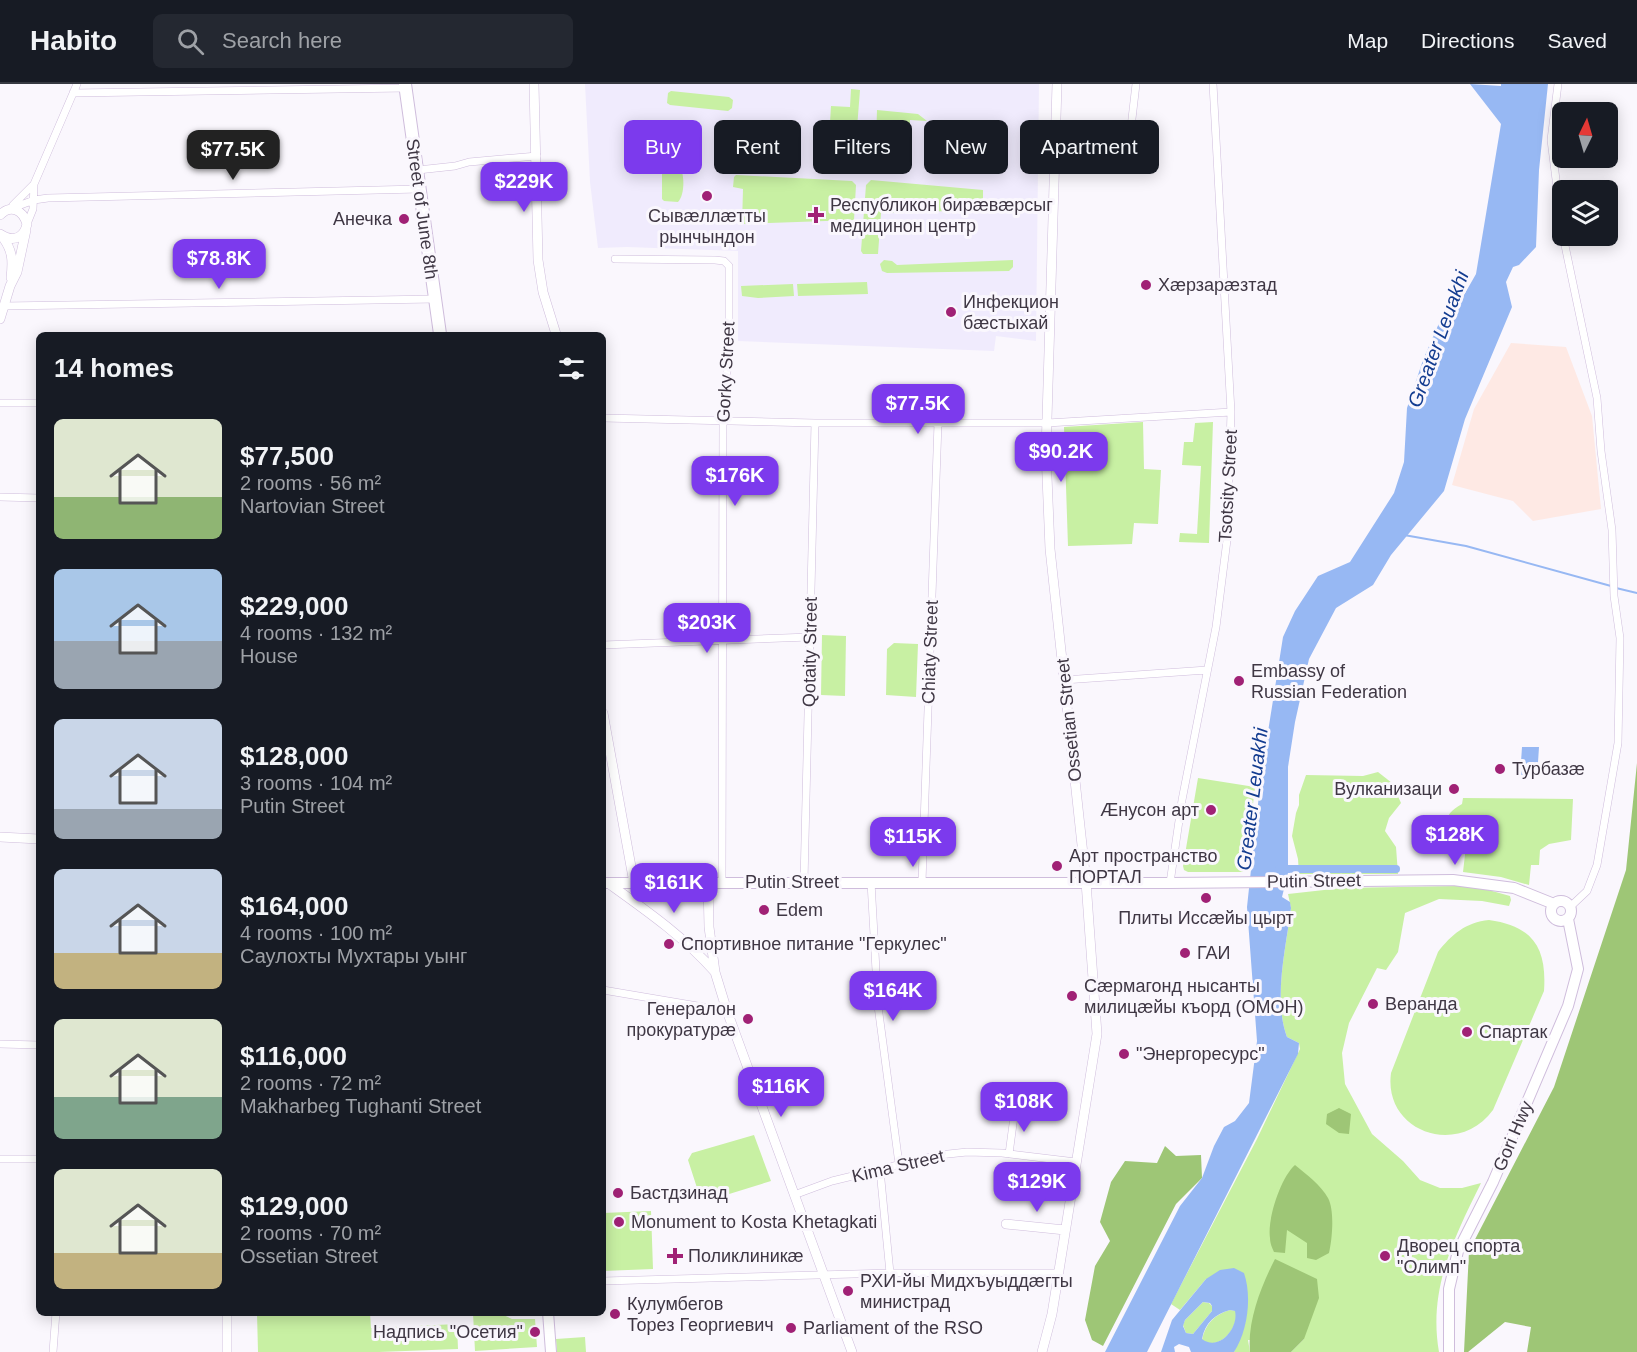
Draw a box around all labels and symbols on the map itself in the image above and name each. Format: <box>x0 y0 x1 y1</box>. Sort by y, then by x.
north arrow <box>1552 102 1618 168</box>
pin: $77.5K <box>184 130 282 181</box>
street label: Street of June 8th <box>402 137 442 281</box>
pin: $229K <box>482 162 566 213</box>
marker: Сывæллæтты рынчындон <box>700 189 714 203</box>
place label: Республикон бирæвæрсыг медицинон центр <box>830 195 1053 236</box>
place label: Сывæллæтты рынчындон <box>648 206 766 247</box>
marker: Республикон бирæвæрсыг медицинон центр <box>807 206 825 224</box>
place label: Анечка <box>333 209 393 229</box>
marker: Анечка <box>397 212 411 226</box>
pin: $78.8K <box>170 239 268 290</box>
water label: Greater Leuakhi <box>1403 267 1473 410</box>
place label: Хæрзарæзтад <box>1158 275 1277 295</box>
marker: Хæрзарæзтад <box>1139 278 1153 292</box>
place label: Инфекцион бæстыхай <box>963 292 1059 333</box>
marker: Инфекцион бæстыхай <box>944 305 958 319</box>
street label: Gorky Street <box>713 321 739 423</box>
pin: $77.5K <box>869 384 967 435</box>
street label: Tsotsity Street <box>1215 429 1241 543</box>
pin: $90.2K <box>1012 432 1110 483</box>
pin: $176K <box>693 456 777 507</box>
street label: Qotaity Street <box>799 597 821 707</box>
street label: Chiaty Street <box>918 600 942 704</box>
pin: $203K <box>665 603 749 654</box>
street label: Ossetian Street <box>1053 657 1085 783</box>
place label: Embassy of Russian Federation <box>1251 661 1407 702</box>
marker: Embassy of Russian Federation <box>1232 674 1246 688</box>
water label: Greater Leuakhi <box>1232 726 1272 872</box>
place label: Турбазæ <box>1512 759 1585 779</box>
marker: Турбазæ <box>1493 762 1507 776</box>
place label: Вулканизаци <box>1334 779 1442 799</box>
marker: Вулканизаци <box>1447 782 1461 796</box>
place label: Æнусон арт <box>1100 800 1199 820</box>
marker: Æнусон арт <box>1204 803 1218 817</box>
pin: $128K <box>1413 815 1497 866</box>
pin: $115K <box>871 817 955 868</box>
place label: Арт пространство ПОРТАЛ <box>1069 846 1217 887</box>
marker: Арт пространство ПОРТАЛ <box>1050 859 1064 873</box>
pin: $161K <box>632 863 716 914</box>
street label: Putin Street <box>1267 870 1361 892</box>
street label: Putin Street <box>745 872 839 892</box>
marker: Плиты Иссæйы цырт <box>1199 891 1213 905</box>
place label: Edem <box>776 900 823 920</box>
marker: Edem <box>757 903 771 917</box>
place label: Плиты Иссæйы цырт <box>1118 908 1294 928</box>
place label: Спортивное питание "Геркулес" <box>681 934 947 954</box>
marker: Спортивное питание "Геркулес" <box>662 937 676 951</box>
place label: ГАИ <box>1197 943 1231 963</box>
marker: ГАИ <box>1178 946 1192 960</box>
pin: $164K <box>851 971 935 1022</box>
place label: Сæрмагонд нысанты милицæйы къорд (ОМОН) <box>1084 976 1304 1017</box>
marker: Сæрмагонд нысанты милицæйы къорд (ОМОН) <box>1065 989 1079 1003</box>
place label: Веранда <box>1385 994 1458 1014</box>
marker: Веранда <box>1366 997 1380 1011</box>
place label: Генералон прокуратурæ <box>626 999 736 1040</box>
marker: Генералон прокуратурæ <box>741 1012 755 1026</box>
place label: Спартак <box>1479 1022 1547 1042</box>
marker: Спартак <box>1460 1025 1474 1039</box>
place label: "Энергоресурс" <box>1136 1044 1265 1064</box>
marker: "Энергоресурс" <box>1117 1047 1131 1061</box>
pin: $116K <box>739 1067 823 1118</box>
pin: $108K <box>982 1082 1066 1133</box>
street label: Gori Hwy <box>1489 1098 1537 1174</box>
street label: Kima Street <box>850 1146 946 1186</box>
pin: $129K <box>995 1162 1079 1213</box>
place label: Бастдзинад <box>630 1183 728 1203</box>
marker: Бастдзинад <box>611 1186 625 1200</box>
place label: Monument to Kosta Khetagkati <box>631 1212 877 1232</box>
marker: Monument to Kosta Khetagkati <box>612 1215 626 1229</box>
place label: Дворец спорта "Олимп" <box>1397 1236 1521 1277</box>
place label: Поликлиникæ <box>688 1246 804 1266</box>
marker: Поликлиникæ <box>666 1247 684 1265</box>
marker: Дворец спорта "Олимп" <box>1378 1249 1392 1263</box>
place label: РХИ-йы Мидхъуыддæгты министрад <box>860 1271 1073 1312</box>
marker: РХИ-йы Мидхъуыддæгты министрад <box>841 1284 855 1298</box>
place label: Кулумбегов Торез Георгиевич <box>627 1294 774 1335</box>
marker: Кулумбегов Торез Георгиевич <box>608 1307 622 1321</box>
place label: Parliament of the RSO <box>803 1318 983 1338</box>
marker: Parliament of the RSO <box>784 1321 798 1335</box>
place label: Надпись "Осетия" <box>373 1322 523 1342</box>
marker: Надпись "Осетия" <box>528 1325 542 1339</box>

